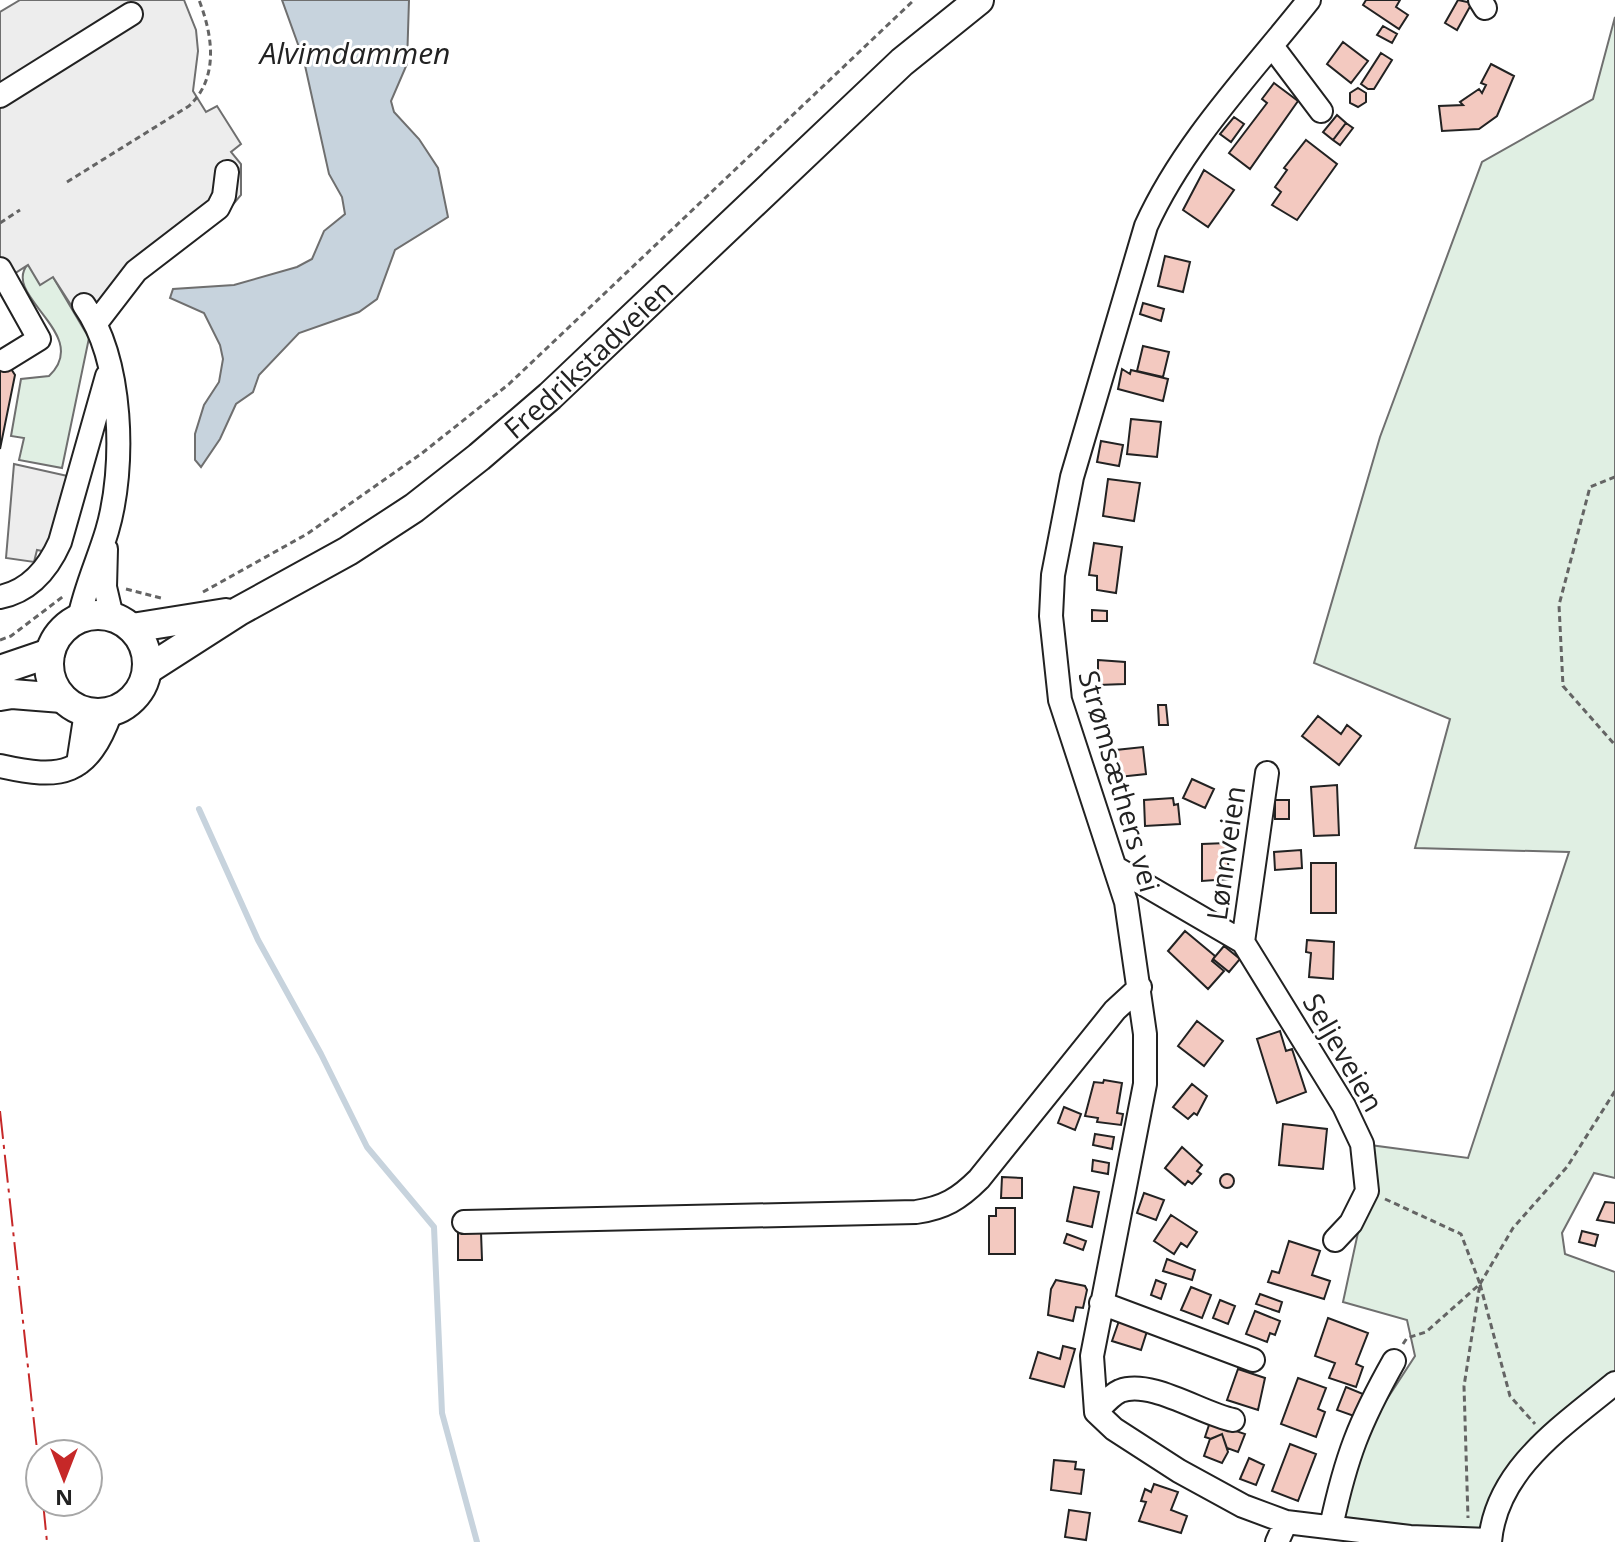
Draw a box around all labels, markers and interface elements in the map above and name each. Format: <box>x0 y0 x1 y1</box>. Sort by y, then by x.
water label: Alvimdammen <box>258 32 450 73</box>
street label: Fredrikstadveien <box>495 271 681 447</box>
street label: Strømsæthers vei <box>1070 666 1170 896</box>
street label: Lønnveien <box>1197 783 1253 923</box>
street label: Seljeveien <box>1295 986 1393 1118</box>
north arrow <box>24 1438 104 1518</box>
text: N <box>55 1484 73 1514</box>

